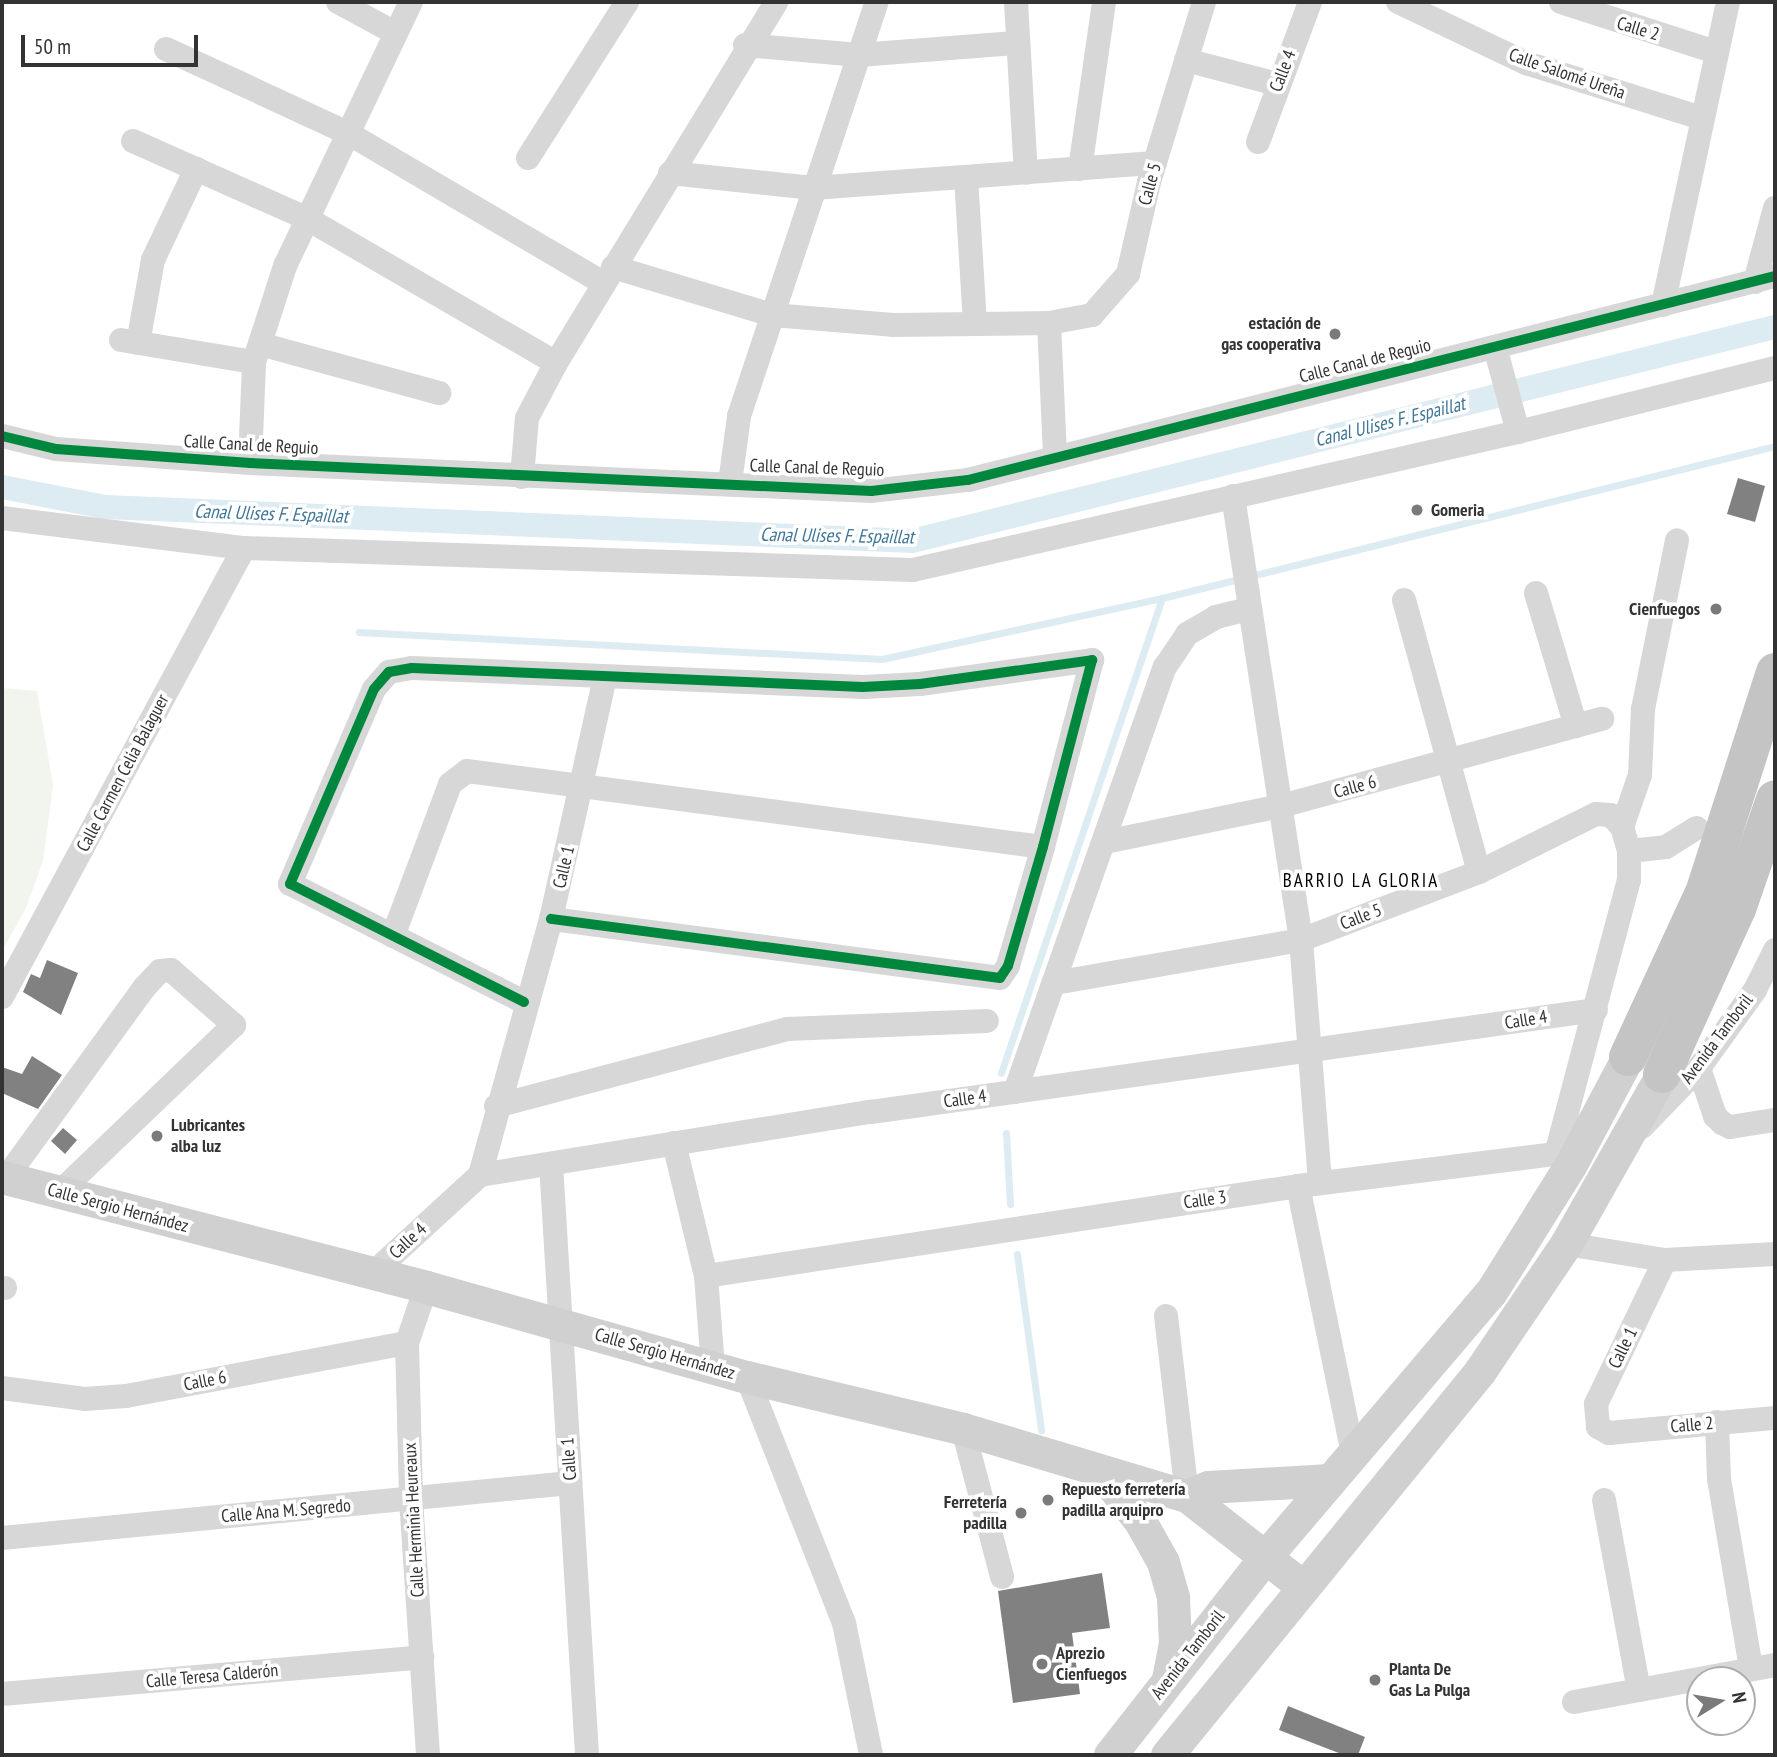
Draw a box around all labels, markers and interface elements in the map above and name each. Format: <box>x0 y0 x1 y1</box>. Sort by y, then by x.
street label: Calle 2 <box>1614 12 1662 46</box>
scale bar <box>24 21 201 65</box>
text: 50 m <box>34 33 71 60</box>
street label: Calle Salomé Ureña <box>1506 44 1628 104</box>
street label: Calle 4 <box>1265 47 1301 95</box>
street label: Calle 5 <box>1134 160 1166 208</box>
place label: estación de gas cooperativa <box>1221 313 1321 356</box>
marker: estación de gas cooperativa <box>1327 326 1343 342</box>
street label: Calle Canal de Reguio <box>1297 334 1433 388</box>
water label: Canal Ulises F. Espaillat <box>1312 392 1468 452</box>
street label: Calle Canal de Reguio <box>183 431 319 459</box>
street label: Calle Canal de Reguio <box>749 455 885 481</box>
place label: Gomeria <box>1431 499 1484 521</box>
water label: Canal Ulises F. Espaillat <box>193 500 349 528</box>
marker: Gomeria <box>1409 502 1425 518</box>
water label: Canal Ulises F. Espaillat <box>759 523 915 549</box>
place label: Cienfuegos <box>1629 598 1700 620</box>
marker: Cienfuegos <box>1706 599 1726 619</box>
street label: Calle Carmen Celia Balaguer <box>72 691 174 855</box>
street label: Calle 6 <box>1331 771 1379 803</box>
street label: Calle 1 <box>549 844 579 890</box>
district label: BARRIO LA GLORIA <box>1284 870 1438 892</box>
street label: Calle 5 <box>1337 899 1385 935</box>
street label: Avenida Tamboril <box>1676 990 1758 1088</box>
street label: Calle 4 <box>1503 1006 1549 1034</box>
street label: Calle 4 <box>942 1085 988 1113</box>
place label: Lubricantes alba luz <box>171 1115 245 1158</box>
marker: Lubricantes alba luz <box>149 1128 165 1144</box>
street label: Calle Sergio Hernández <box>45 1179 191 1237</box>
street label: Calle 3 <box>1182 1186 1228 1214</box>
street label: Calle 4 <box>385 1218 431 1264</box>
street label: Calle Sergio Hernández <box>592 1324 738 1384</box>
street label: Calle 1 <box>1604 1324 1642 1372</box>
street label: Calle 6 <box>182 1366 228 1396</box>
street label: Calle 2 <box>1670 1412 1714 1438</box>
street label: Calle 1 <box>557 1437 581 1481</box>
street label: Calle Herminia Heureaux <box>399 1442 429 1598</box>
place label: Repuesto ferretería padilla arquipro <box>1062 1479 1186 1522</box>
place label: Ferretería padilla <box>944 1492 1007 1534</box>
marker: Repuesto ferretería padilla arquipro <box>1040 1492 1056 1508</box>
street label: Calle Ana M. Segredo <box>220 1495 352 1527</box>
marker: Ferretería padilla <box>1013 1505 1029 1521</box>
street label: Avenida Tamboril <box>1147 1606 1229 1704</box>
place label: Aprezio Cienfuegos <box>1056 1643 1127 1686</box>
marker: Aprezio Cienfuegos <box>1034 1656 1050 1672</box>
street label: Calle Teresa Calderón <box>145 1659 279 1693</box>
place label: Planta De Gas La Pulga <box>1389 1659 1470 1702</box>
north arrow <box>1686 1666 1756 1736</box>
marker: Planta De Gas La Pulga <box>1367 1672 1383 1688</box>
text: N <box>1727 1690 1752 1705</box>

